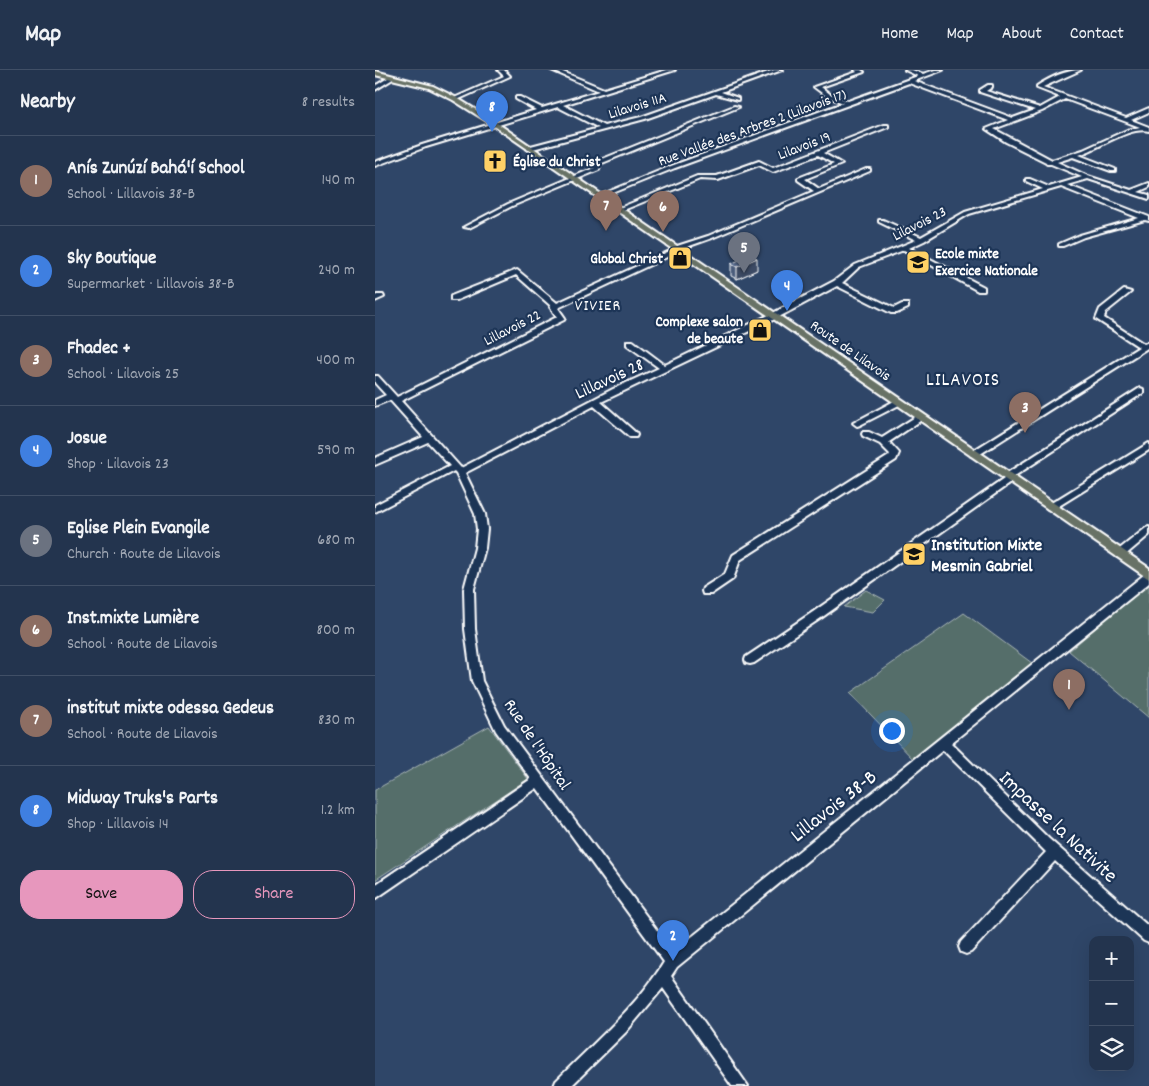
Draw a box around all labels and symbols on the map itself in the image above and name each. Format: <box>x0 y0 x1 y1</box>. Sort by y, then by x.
street label: Rue Vallée des Arbres 2 (Lilavois 17) <box>656 85 850 173</box>
street label: Lilavois 11A <box>606 88 669 126</box>
pin: 8 <box>476 91 508 132</box>
street label: Lilavois 19 <box>775 127 834 167</box>
church icon: Église du Christ <box>482 148 508 174</box>
place label: Église du Christ <box>513 152 601 174</box>
pin: 7 <box>590 190 622 231</box>
pin: 6 <box>647 191 679 232</box>
street label: Lilavois 23 <box>889 202 951 248</box>
pin: 5 <box>728 232 760 273</box>
place label: Ecole mixte Exercice Nationale <box>935 244 1038 283</box>
shop icon: Global Christ <box>667 245 693 271</box>
place label: Global Christ <box>590 249 663 271</box>
school or university icon: Ecole mixte Exercice Nationale <box>905 249 931 275</box>
pin: 4 <box>771 270 803 311</box>
district label: VIVIER <box>575 295 621 318</box>
street label: Lillavois 22 <box>480 305 545 353</box>
place label: Complexe salon de beaute <box>655 312 743 351</box>
street label: Route de Lilavois <box>805 316 895 388</box>
shop icon: Complexe salon de beaute <box>747 317 773 343</box>
street label: Lillavois 28 <box>572 353 649 407</box>
district label: LILAVOIS <box>926 368 1000 395</box>
pin: 3 <box>1009 392 1041 433</box>
place label: Institution Mixte Mesmin Gabriel <box>931 534 1042 580</box>
school or university icon: Institution Mixte Mesmin Gabriel <box>901 541 927 567</box>
pin: 1 <box>1053 669 1085 710</box>
street label: Rue de l'Hôpital <box>496 695 576 797</box>
your location <box>879 718 905 744</box>
street label: Lillavois 38-B <box>785 764 885 851</box>
street label: Impasse la Nativite <box>991 765 1123 891</box>
pin: 2 <box>657 920 689 961</box>

